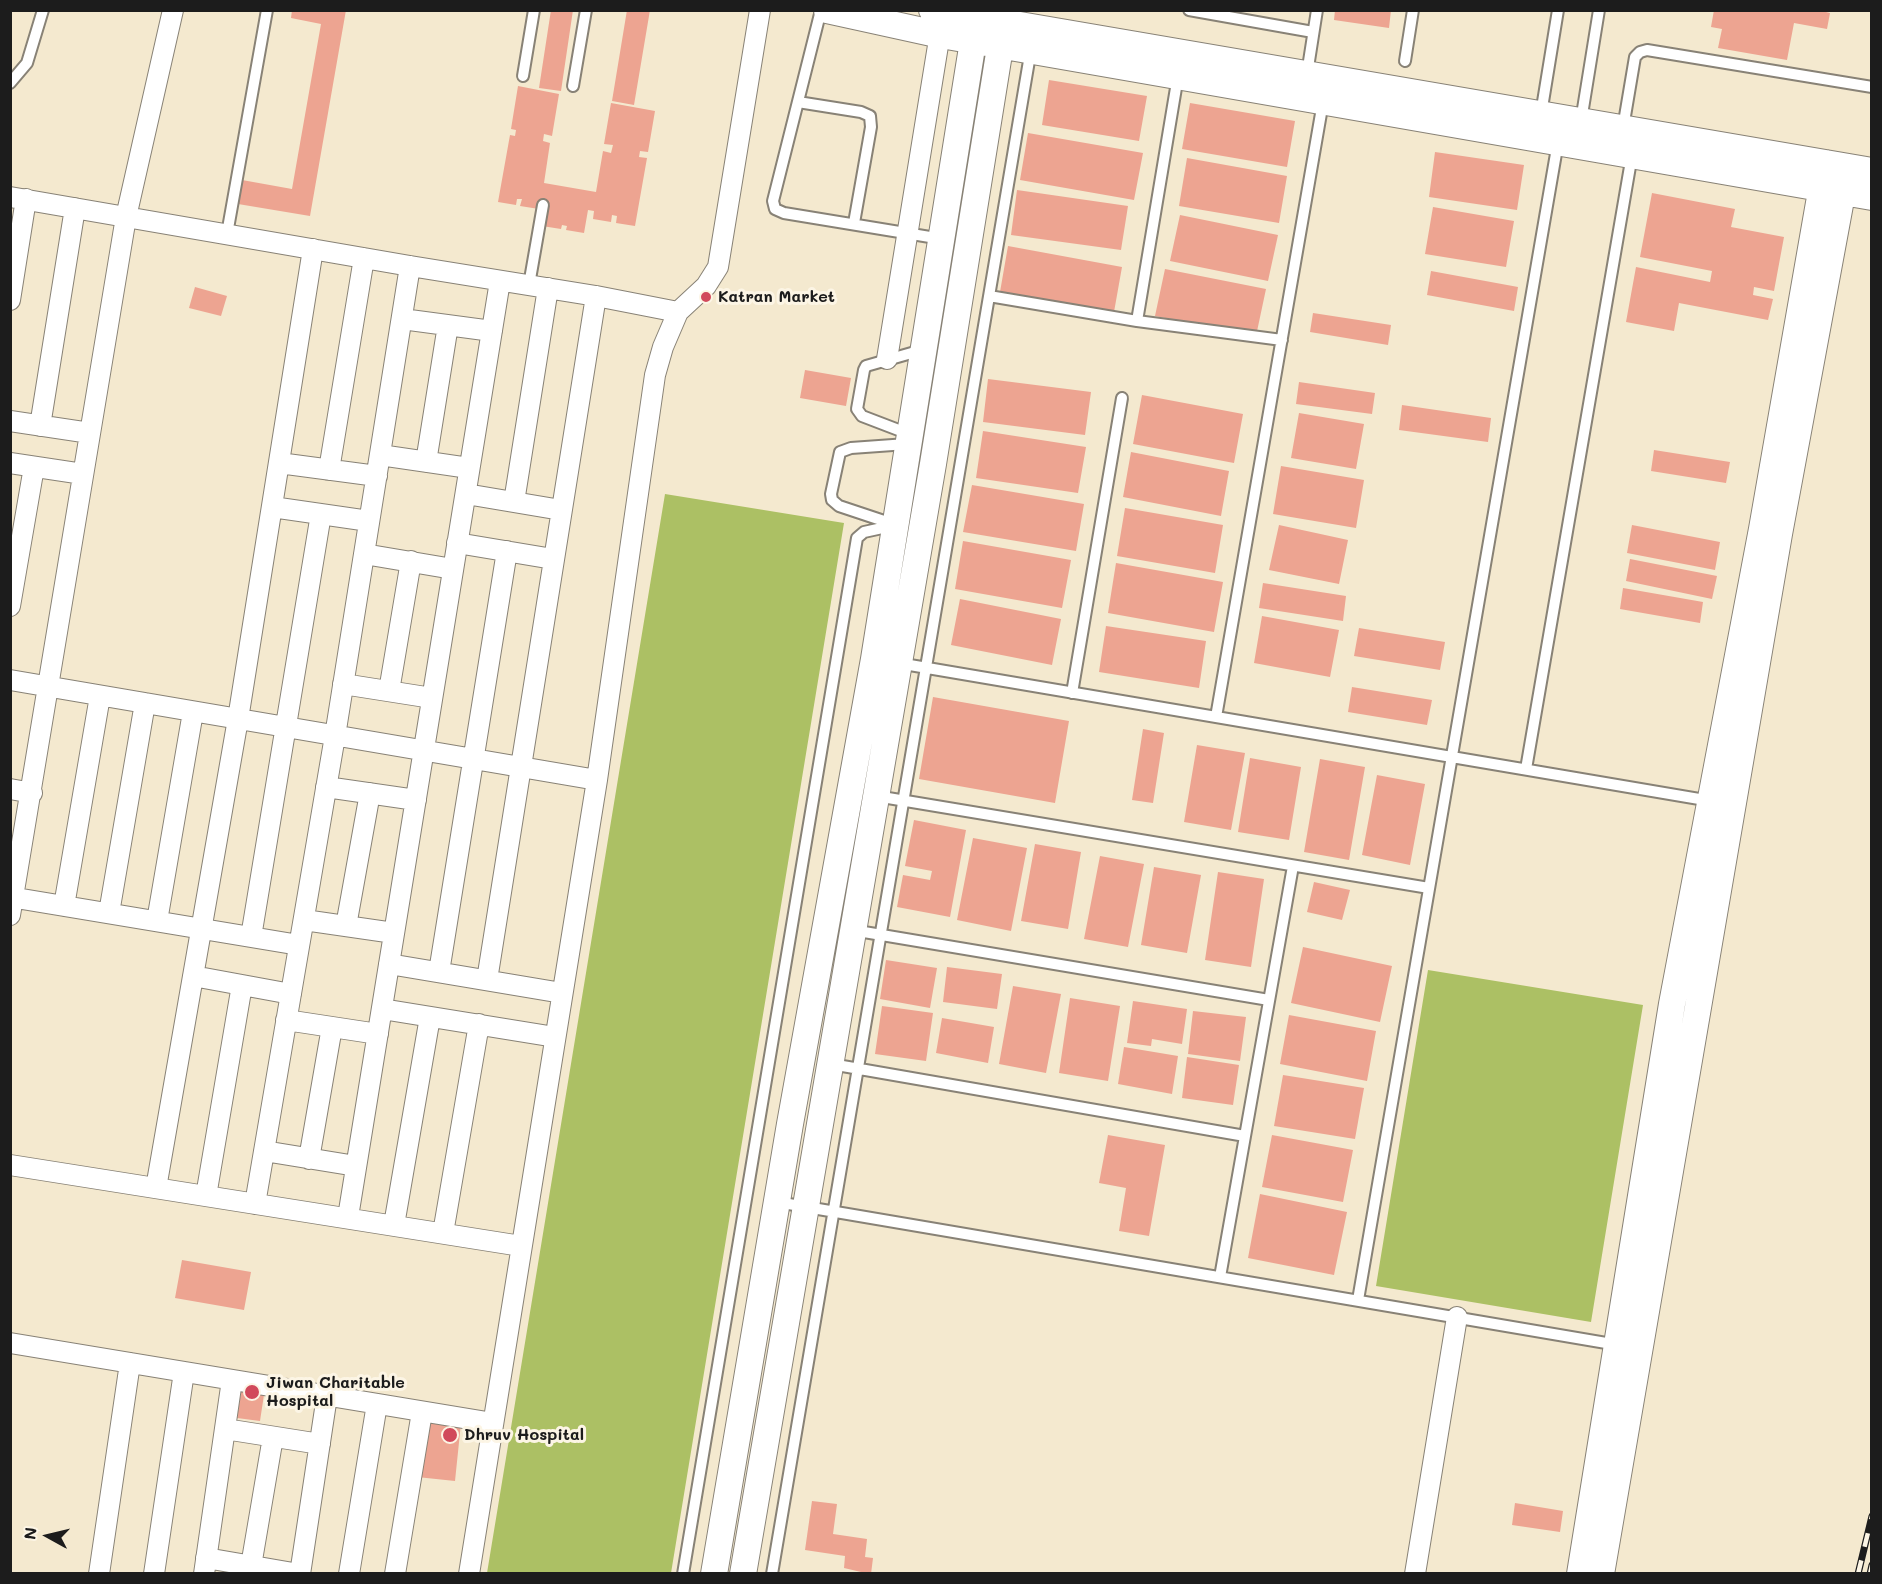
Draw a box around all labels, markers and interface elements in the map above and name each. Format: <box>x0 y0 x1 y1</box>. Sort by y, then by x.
place label: Katran Market <box>718 287 835 307</box>
marker: Katran Market <box>699 290 713 304</box>
place label: Jiwan Charitable Hospital <box>266 1373 405 1411</box>
marker: Jiwan Charitable Hospital <box>243 1383 261 1401</box>
place label: Dhruv Hospital <box>464 1425 584 1445</box>
marker: Dhruv Hospital <box>441 1426 459 1444</box>
north arrow <box>18 1506 78 1566</box>
text: N <box>18 1526 41 1541</box>

